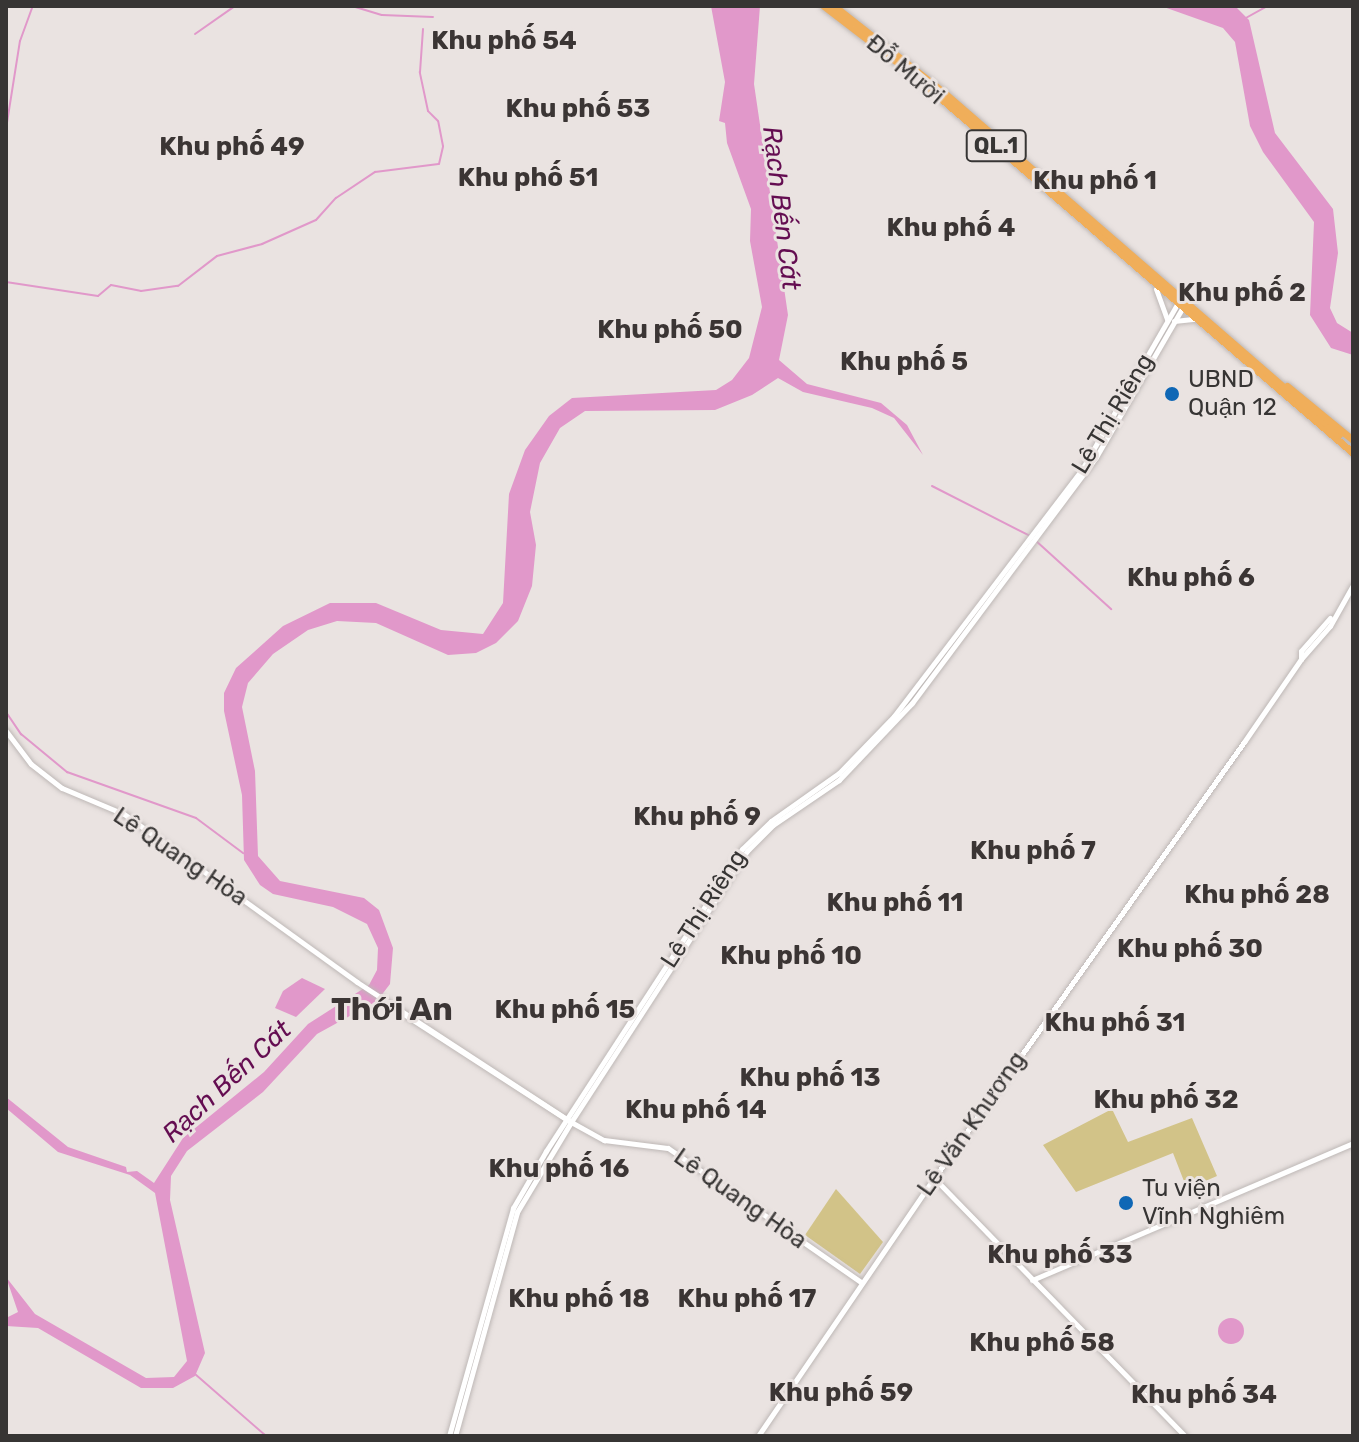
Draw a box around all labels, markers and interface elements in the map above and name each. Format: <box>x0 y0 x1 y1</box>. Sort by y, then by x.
district label: Khu phố 54 <box>431 25 577 57</box>
street label: Đỗ Mười <box>860 29 950 111</box>
district label: Khu phố 53 <box>505 93 651 125</box>
water label: Rạch Bến Cát <box>755 124 807 292</box>
road number: QL.1 <box>964 128 1028 164</box>
district label: Khu phố 49 <box>159 131 305 163</box>
district label: Khu phố 51 <box>458 162 598 194</box>
district label: Khu phố 1 <box>1033 165 1157 197</box>
district label: Khu phố 4 <box>887 212 1015 244</box>
district label: Khu phố 2 <box>1178 277 1306 309</box>
district label: Khu phố 50 <box>597 314 743 346</box>
district label: Khu phố 5 <box>840 346 968 378</box>
street label: Lê Thị Riêng <box>1066 348 1160 480</box>
place label: UBND Quận 12 <box>1188 366 1277 422</box>
marker: UBND Quận 12 <box>1163 385 1181 403</box>
district label: Khu phố 6 <box>1127 562 1255 594</box>
district label: Khu phố 9 <box>633 801 761 833</box>
street label: Lê Quang Hòa <box>108 802 252 912</box>
district label: Khu phố 7 <box>970 835 1096 867</box>
street label: Lê Thị Riêng <box>655 844 753 974</box>
district label: Khu phố 28 <box>1184 879 1330 911</box>
district label: Khu phố 11 <box>827 887 963 919</box>
district label: Khu phố 30 <box>1117 933 1263 965</box>
district label: Khu phố 10 <box>720 940 862 972</box>
district label: Thới An <box>331 990 453 1028</box>
district label: Khu phố 15 <box>495 994 635 1026</box>
district label: Khu phố 31 <box>1045 1007 1185 1039</box>
water label: Rạch Bến Cát <box>156 1014 298 1150</box>
street label: Lê Văn Khương <box>911 1046 1033 1202</box>
district label: Khu phố 13 <box>739 1062 881 1094</box>
district label: Khu phố 32 <box>1093 1084 1239 1116</box>
district label: Khu phố 14 <box>625 1094 767 1126</box>
street label: Lê Quang Hòa <box>668 1143 812 1255</box>
district label: Khu phố 16 <box>489 1153 629 1185</box>
place label: Tu viện Vĩnh Nghiêm <box>1142 1175 1285 1231</box>
marker: Tu viện Vĩnh Nghiêm <box>1117 1194 1135 1212</box>
district label: Khu phố 33 <box>987 1239 1133 1271</box>
district label: Khu phố 18 <box>508 1283 650 1315</box>
district label: Khu phố 17 <box>678 1283 816 1315</box>
district label: Khu phố 58 <box>969 1327 1115 1359</box>
district label: Khu phố 59 <box>769 1377 913 1409</box>
district label: Khu phố 34 <box>1131 1379 1277 1411</box>

